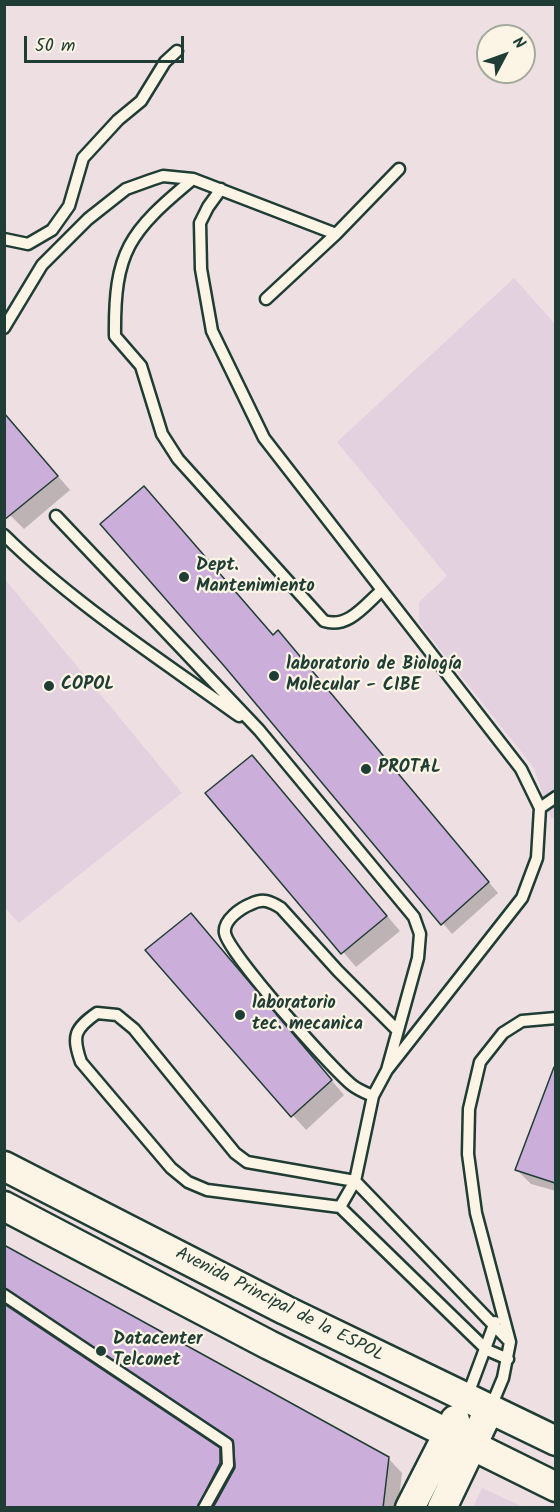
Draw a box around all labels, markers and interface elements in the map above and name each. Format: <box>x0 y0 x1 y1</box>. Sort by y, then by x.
scale bar <box>27 24 188 62</box>
north arrow <box>476 24 536 84</box>
text: N <box>506 31 531 55</box>
text: 50 m <box>35 32 75 61</box>
place label: Dept. Mantenimiento <box>196 556 315 598</box>
marker: Dept. Mantenimiento <box>177 570 191 584</box>
place label: laboratorio de Biología Molecular - CIBE <box>286 655 462 698</box>
marker: laboratorio de Biología Molecular - CIBE <box>267 669 281 683</box>
place label: COPOL <box>61 675 114 697</box>
marker: COPOL <box>42 679 56 693</box>
place label: PROTAL <box>378 758 441 780</box>
marker: PROTAL <box>359 762 373 776</box>
place label: laboratorio tec. mecanica <box>252 994 363 1036</box>
marker: laboratorio tec. mecanica <box>233 1008 247 1022</box>
street label: Avenida Principal de la ESPOL <box>171 1244 387 1368</box>
place label: Datacenter Telconet <box>113 1330 202 1372</box>
marker: Datacenter Telconet <box>94 1344 108 1358</box>

